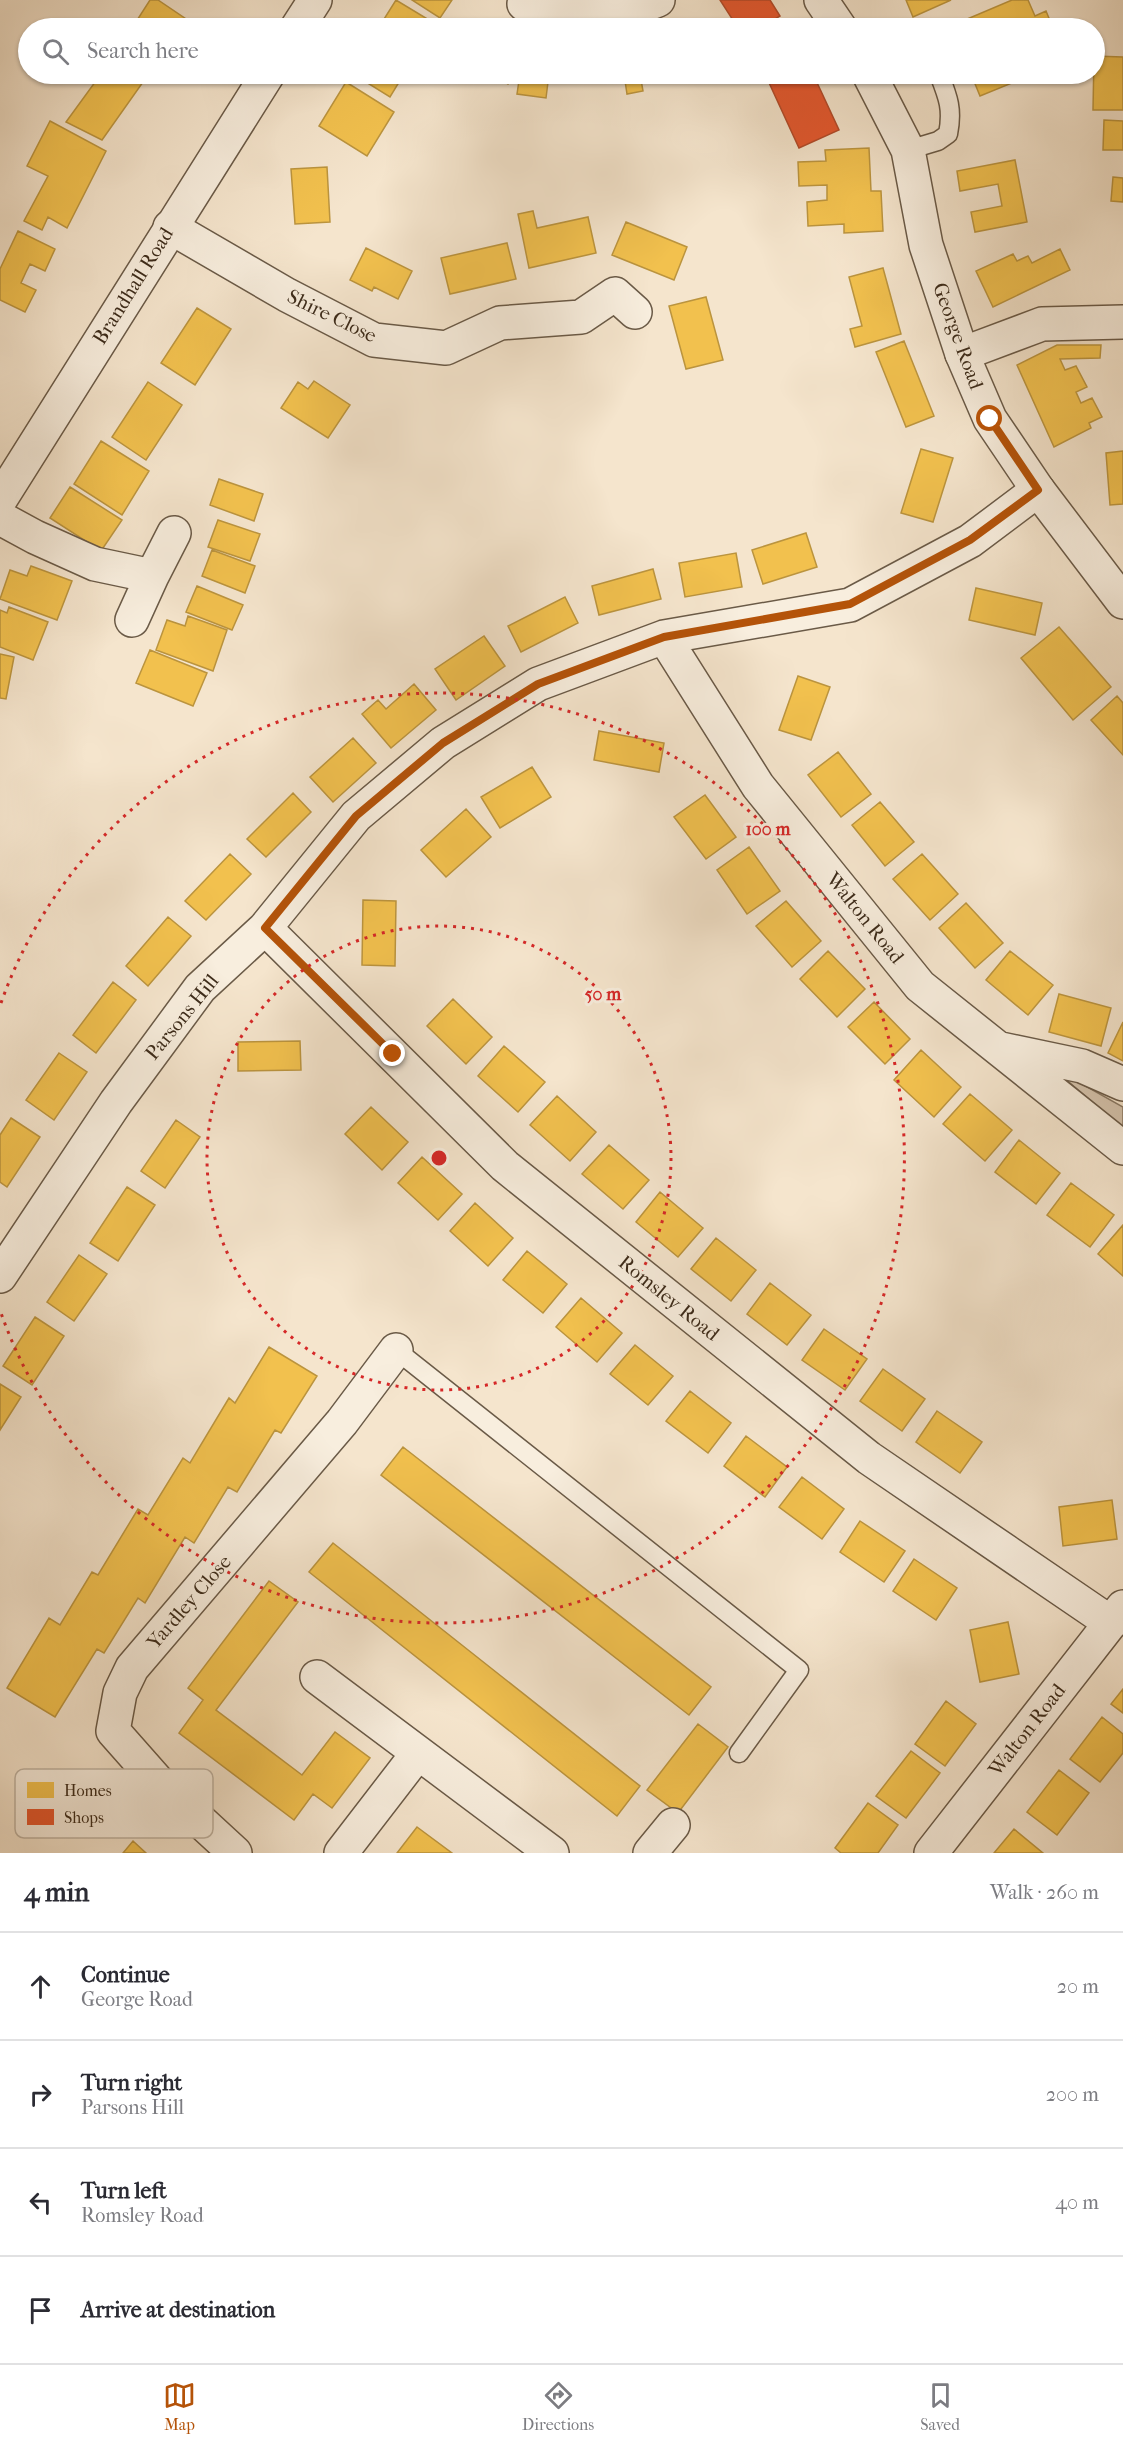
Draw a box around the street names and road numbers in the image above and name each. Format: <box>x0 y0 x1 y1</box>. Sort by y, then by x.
street label: Brandhall Road <box>88 222 179 349</box>
street label: George Road <box>928 280 988 394</box>
street label: Shire Close <box>284 285 380 347</box>
street label: Walton Road <box>821 867 909 969</box>
street label: Parsons Hill <box>141 969 224 1064</box>
street label: Romsley Road <box>614 1250 725 1346</box>
street label: Yardley Close <box>141 1550 236 1654</box>
street label: Walton Road <box>983 1679 1071 1781</box>

